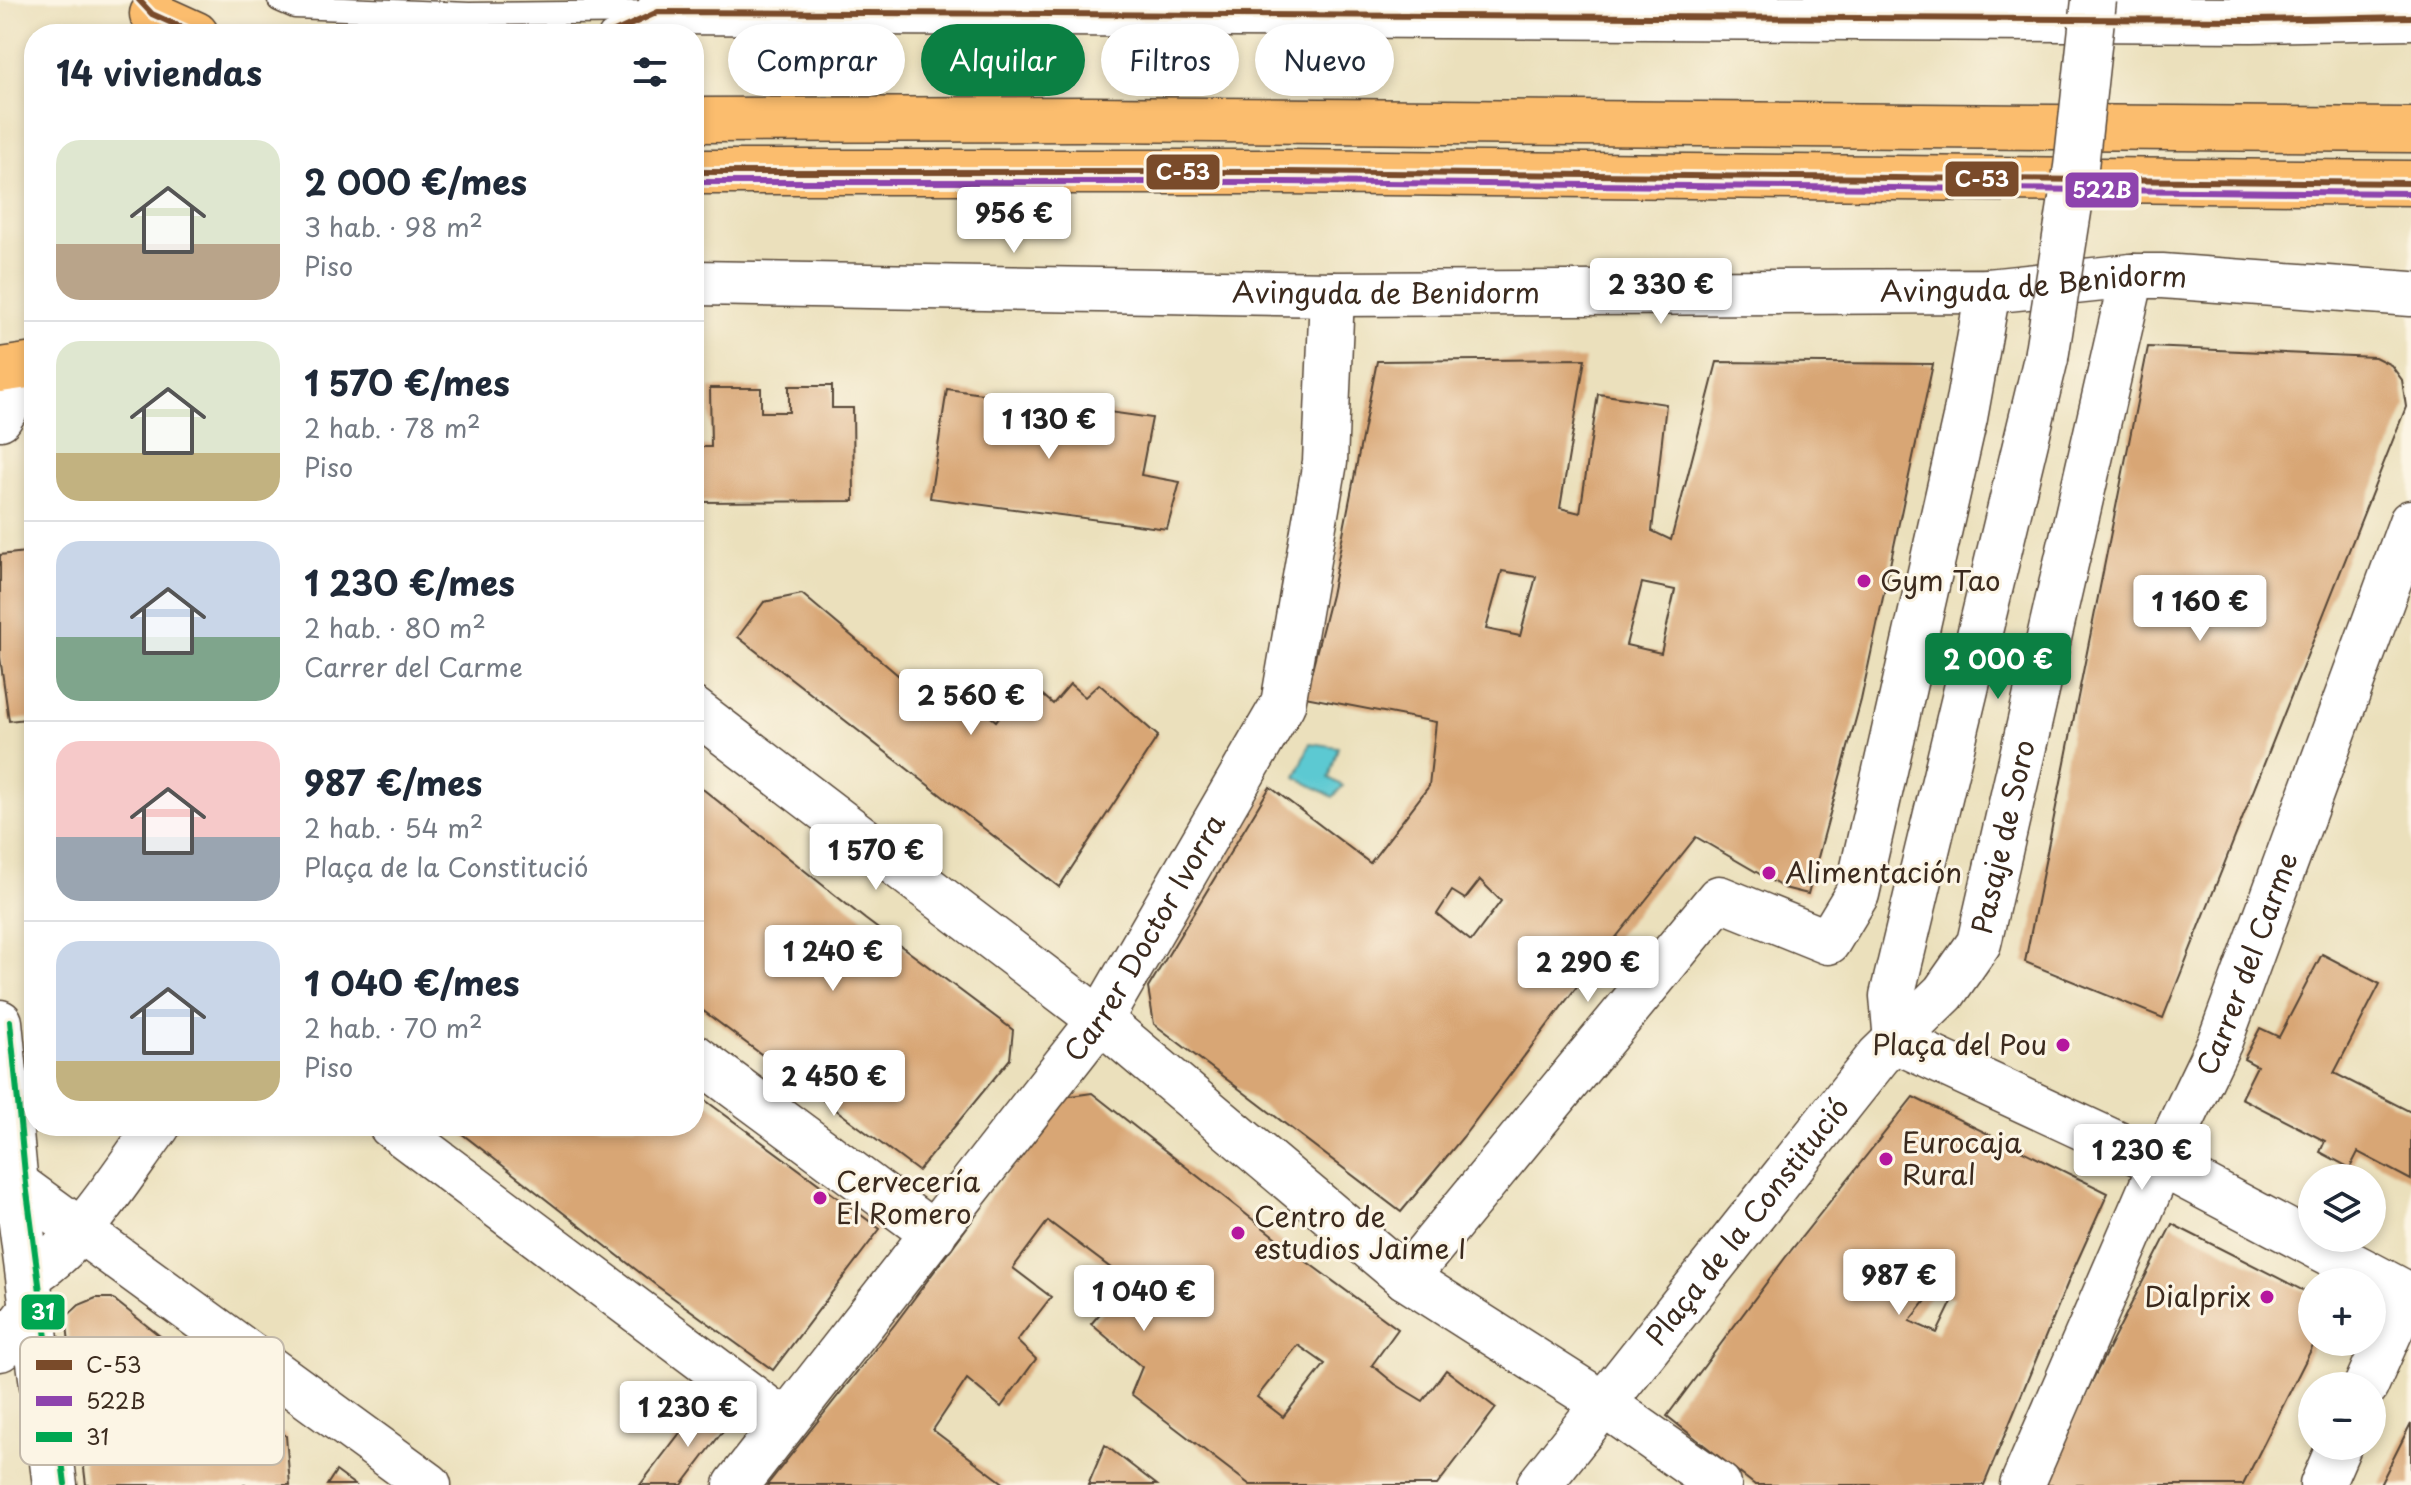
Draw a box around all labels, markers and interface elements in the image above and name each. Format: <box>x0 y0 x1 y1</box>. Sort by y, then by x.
chip: Comprar <box>728 24 905 96</box>
chip: Alquilar <box>921 24 1085 96</box>
chip: Filtros <box>1101 24 1239 96</box>
chip: Nuevo <box>1255 24 1394 96</box>
text: 14 viviendas <box>56 46 262 98</box>
icon: filters <box>628 50 672 94</box>
line badge: C-53 <box>1145 153 1221 191</box>
text: C-53 <box>1156 154 1210 187</box>
text: 2 000 €/mes <box>304 155 527 207</box>
line badge: C-53 <box>1944 160 2020 198</box>
text: C-53 <box>1955 161 2009 194</box>
line badge: 522B <box>2064 171 2140 209</box>
icon: home <box>120 172 216 268</box>
text: 522B <box>2072 172 2132 205</box>
pin: 956 € <box>958 187 1070 255</box>
text: 956 € <box>975 193 1053 232</box>
text: 3 hab. · 98 m² <box>304 207 483 246</box>
text: Piso <box>304 246 353 285</box>
street label: Avinguda de Benidorm <box>1880 253 2189 311</box>
pin: 2 330 € <box>1587 258 1735 326</box>
text: 2 330 € <box>1608 264 1714 303</box>
street label: Avinguda de Benidorm <box>1232 269 1540 314</box>
text: 1 570 €/mes <box>304 356 510 408</box>
icon: home <box>120 373 216 469</box>
pin: 1 130 € <box>975 393 1123 461</box>
text: 1 130 € <box>1002 399 1096 438</box>
text: 2 hab. · 78 m² <box>304 408 481 447</box>
text: Piso <box>304 447 353 486</box>
text: 1 230 €/mes <box>304 556 515 608</box>
place label: Gym Tao <box>1880 558 2001 601</box>
marker: Gym Tao <box>1855 572 1873 590</box>
icon: home <box>120 573 216 669</box>
pin: 1 160 € <box>2126 575 2274 643</box>
text: 1 160 € <box>2151 581 2249 620</box>
text: 2 hab. · 80 m² <box>304 608 486 647</box>
pin: 2 000 € <box>1924 633 2072 701</box>
text: 2 000 € <box>1943 639 2053 678</box>
text: Carrer del Carme <box>304 647 523 686</box>
pin: 2 560 € <box>897 669 1045 737</box>
text: 2 560 € <box>917 675 1025 714</box>
street label: Pasaje de Soro <box>1959 735 2045 938</box>
text: 987 €/mes <box>304 756 482 808</box>
icon: home <box>120 773 216 869</box>
street label: Carrer Doctor Ivorra <box>1052 805 1235 1070</box>
text: 2 hab. · 54 m² <box>304 808 483 847</box>
pin: 1 570 € <box>802 824 950 892</box>
text: 1 570 € <box>828 830 924 869</box>
street label: Carrer del Carme <box>2184 846 2308 1082</box>
text: Plaça de la Constitució <box>304 847 588 886</box>
place label: Alimentación <box>1785 850 1962 893</box>
marker: Alimentación <box>1760 864 1778 882</box>
pin: 1 240 € <box>759 925 907 993</box>
text: 1 240 € <box>783 931 883 970</box>
pin: 2 290 € <box>1514 936 1662 1004</box>
text: 2 290 € <box>1536 942 1640 981</box>
text: 1 040 €/mes <box>304 956 520 1008</box>
icon: home <box>120 973 216 1069</box>
text: 2 hab. · 70 m² <box>304 1008 483 1047</box>
place label: Plaça del Pou <box>1872 1022 2047 1065</box>
marker: Plaça del Pou <box>2054 1036 2072 1054</box>
text: Piso <box>304 1047 353 1086</box>
pin: 2 450 € <box>760 1050 908 1118</box>
text: 2 450 € <box>781 1056 887 1095</box>
street label: Plaça de la Constitució <box>1634 1087 1859 1354</box>
place label: Eurocaja Rural <box>1902 1120 2022 1195</box>
pin: 1 230 € <box>2068 1124 2216 1192</box>
text: 1 230 € <box>2092 1130 2192 1169</box>
marker: Eurocaja Rural <box>1877 1150 1895 1168</box>
place label: Cervecería El Romero <box>836 1159 980 1234</box>
map controls <box>2298 1164 2386 1460</box>
button: layers <box>2298 1164 2386 1252</box>
marker: Cervecería El Romero <box>811 1189 829 1207</box>
place label: Centro de estudios Jaime I <box>1254 1194 1467 1269</box>
marker: Centro de estudios Jaime I <box>1229 1224 1247 1242</box>
pin: 987 € <box>1843 1249 1955 1317</box>
text: 987 € <box>1861 1255 1937 1294</box>
pin: 1 040 € <box>1070 1265 1218 1333</box>
button: + <box>2298 1268 2386 1356</box>
text: 1 040 € <box>1092 1271 1196 1310</box>
place label: Dialprix <box>2144 1274 2251 1317</box>
marker: Dialprix <box>2258 1288 2276 1306</box>
line badge: 31 <box>20 1293 66 1331</box>
text: 31 <box>31 1294 55 1327</box>
legend <box>20 1337 284 1465</box>
text: C-53 <box>86 1347 141 1380</box>
button: − <box>2298 1372 2386 1460</box>
pin: 1 230 € <box>614 1381 762 1449</box>
text: 522B <box>86 1383 146 1416</box>
text: 1 230 € <box>638 1387 738 1426</box>
text: 31 <box>86 1419 109 1452</box>

